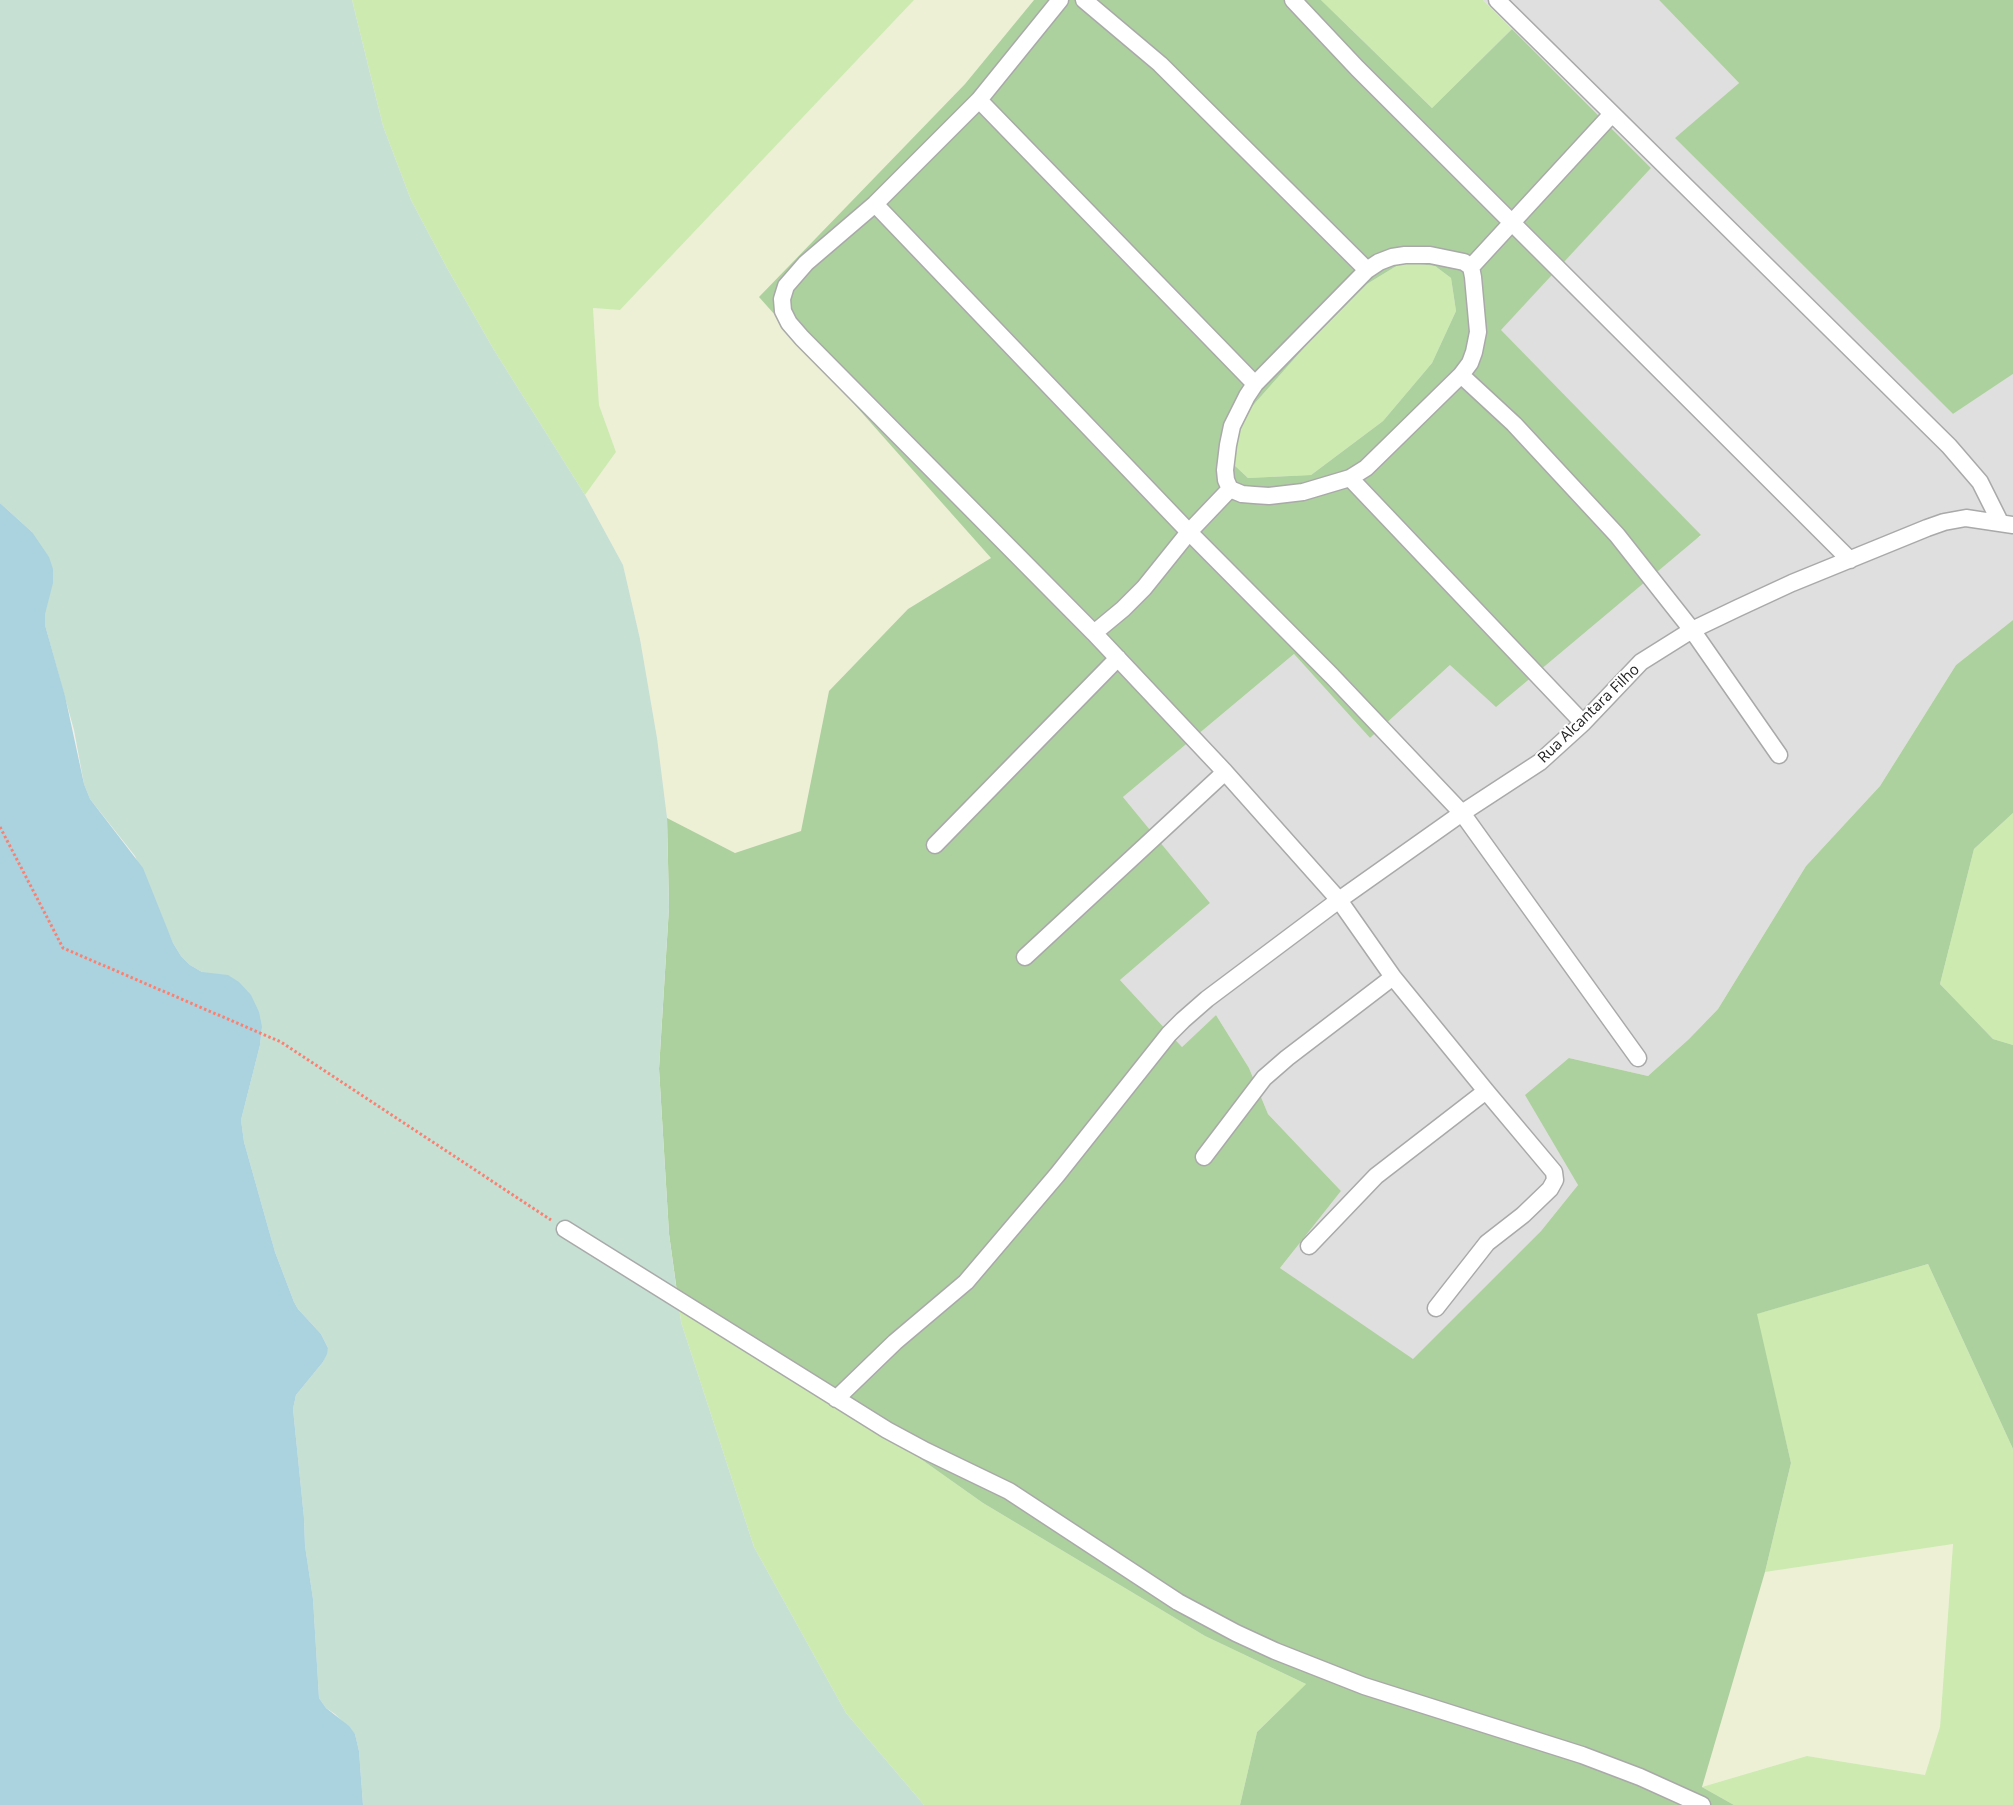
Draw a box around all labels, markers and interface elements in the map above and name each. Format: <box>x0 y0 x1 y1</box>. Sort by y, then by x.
street label: Rua Alcantara Filho <box>1534 661 1644 767</box>

